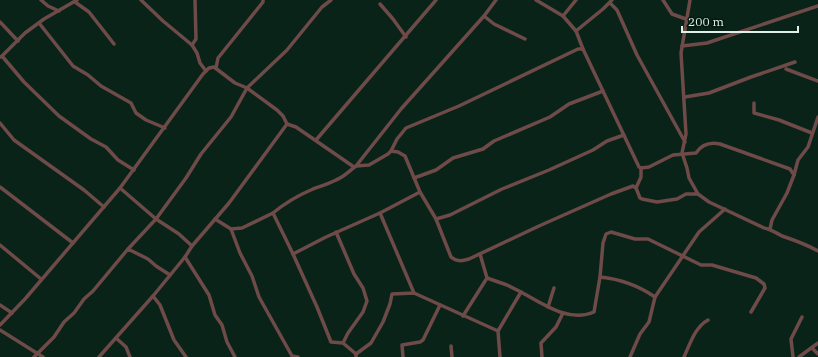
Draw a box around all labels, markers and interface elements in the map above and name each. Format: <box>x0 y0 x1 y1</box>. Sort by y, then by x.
scale bar <box>682 8 798 34</box>
text: 200 m <box>688 14 724 29</box>

